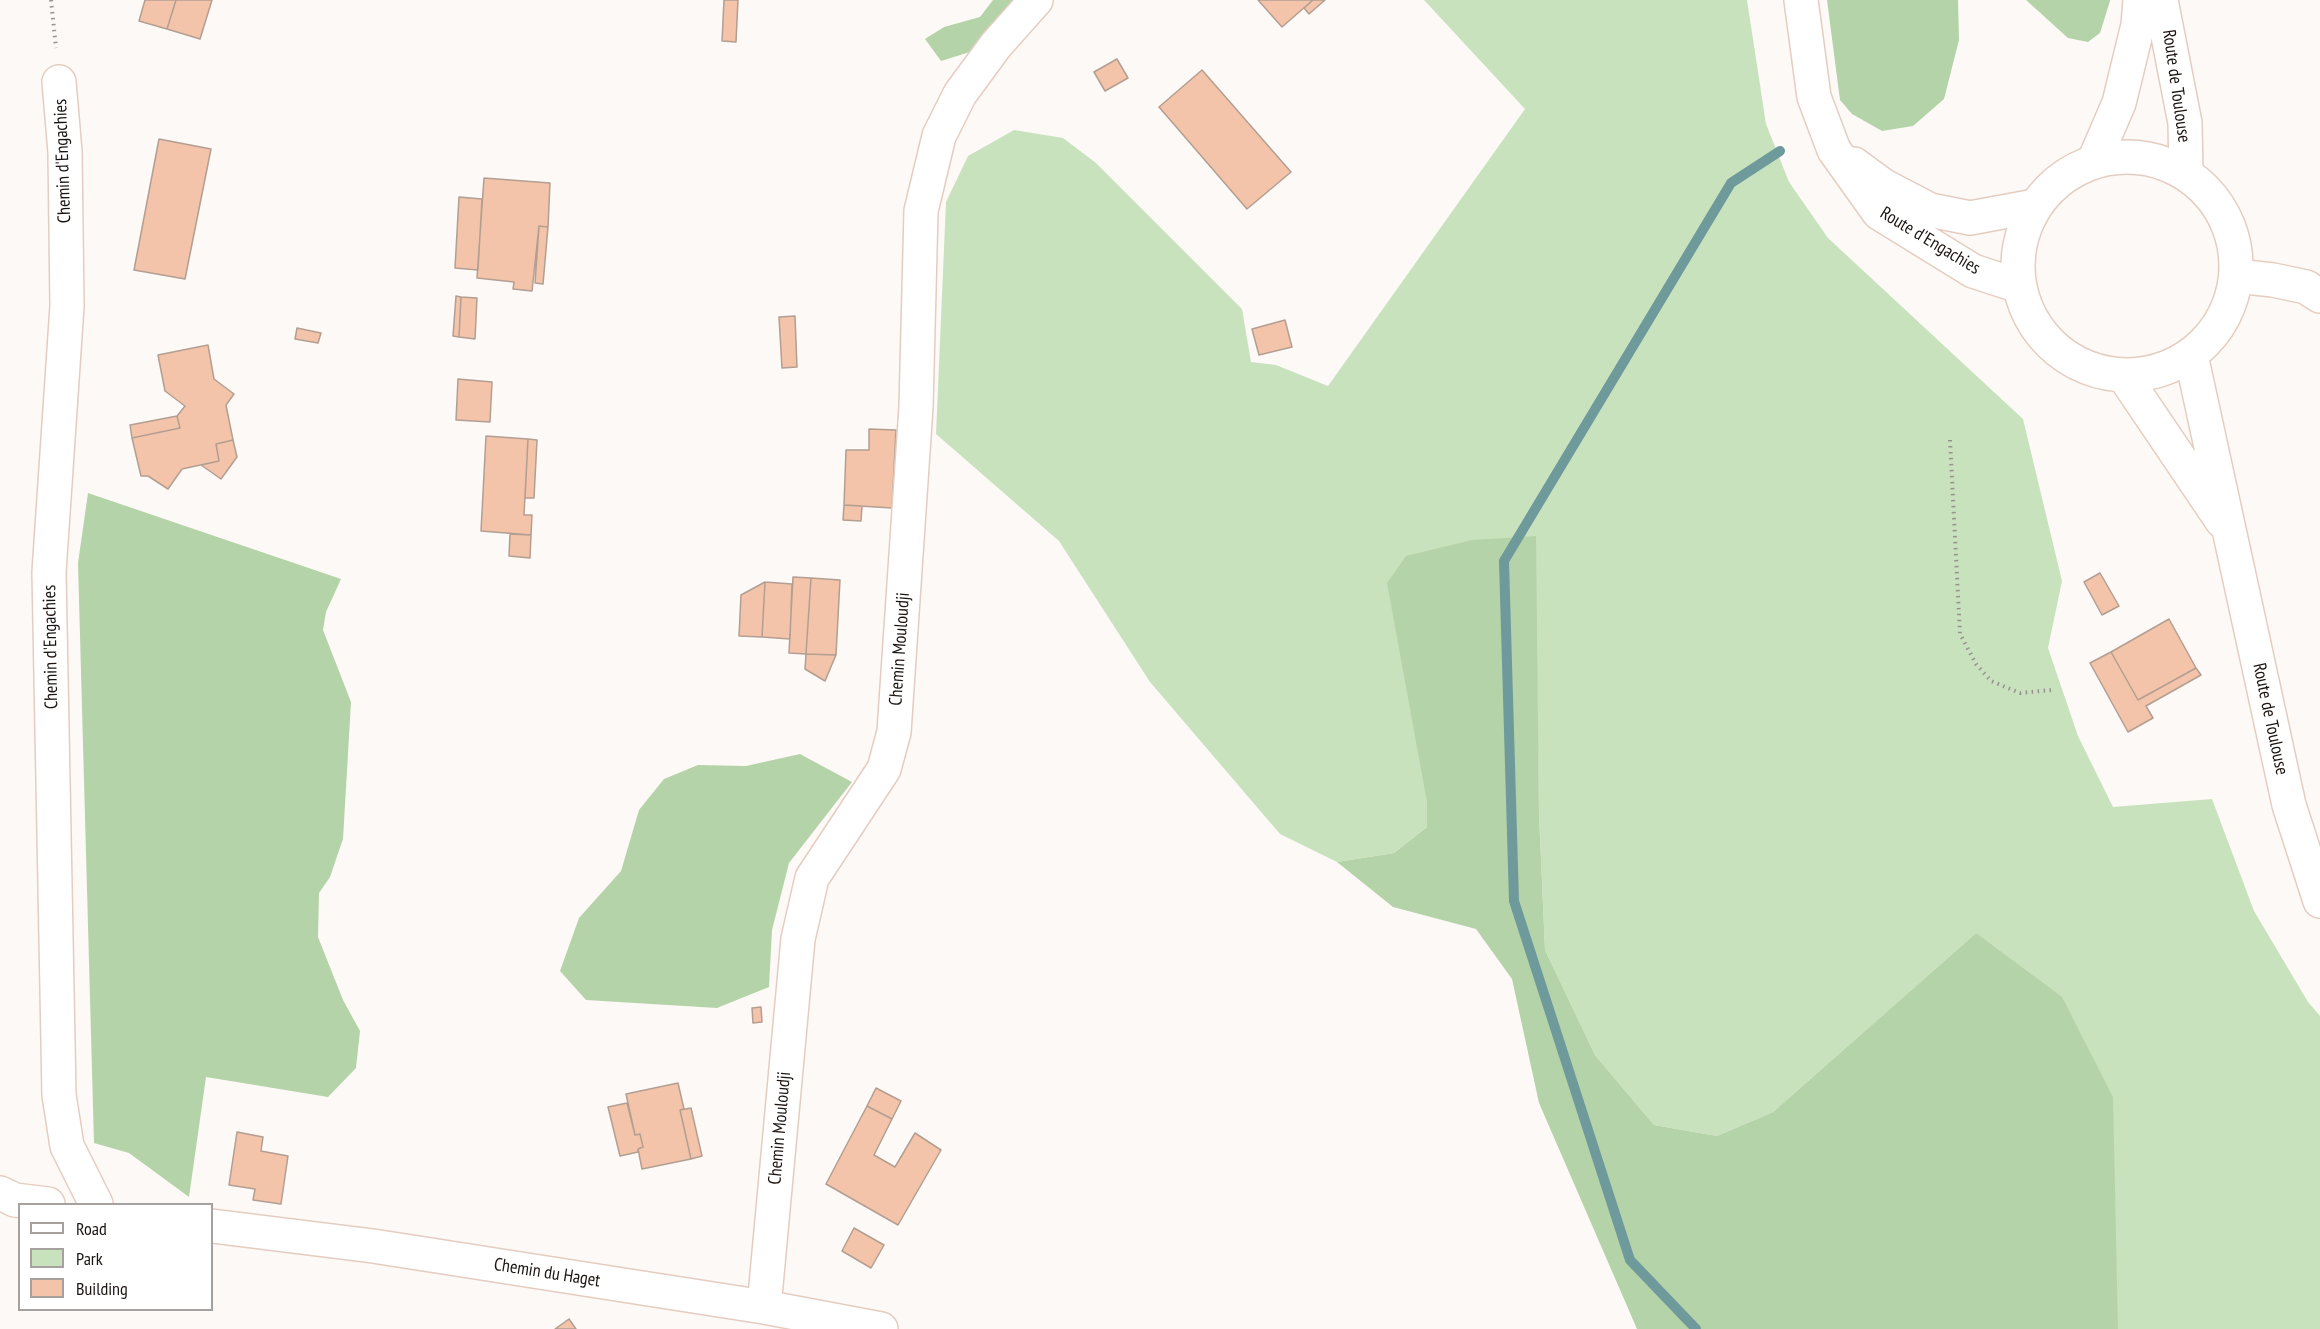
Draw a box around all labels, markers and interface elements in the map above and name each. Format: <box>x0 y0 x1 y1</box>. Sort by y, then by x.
street label: Route de Toulouse <box>2157 28 2195 144</box>
street label: Chemin d'Engachies <box>50 98 76 224</box>
street label: Route d'Engachies <box>1876 203 1984 279</box>
street label: Chemin d'Engachies <box>39 585 63 709</box>
street label: Chemin Mouloudji <box>885 592 915 706</box>
street label: Route de Toulouse <box>2248 661 2292 777</box>
street label: Chemin Mouloudji <box>764 1071 796 1185</box>
legend <box>18 1203 213 1311</box>
text: Road <box>76 1217 107 1240</box>
text: Park <box>76 1247 103 1270</box>
street label: Chemin du Haget <box>492 1254 602 1292</box>
text: Building <box>76 1277 128 1300</box>

